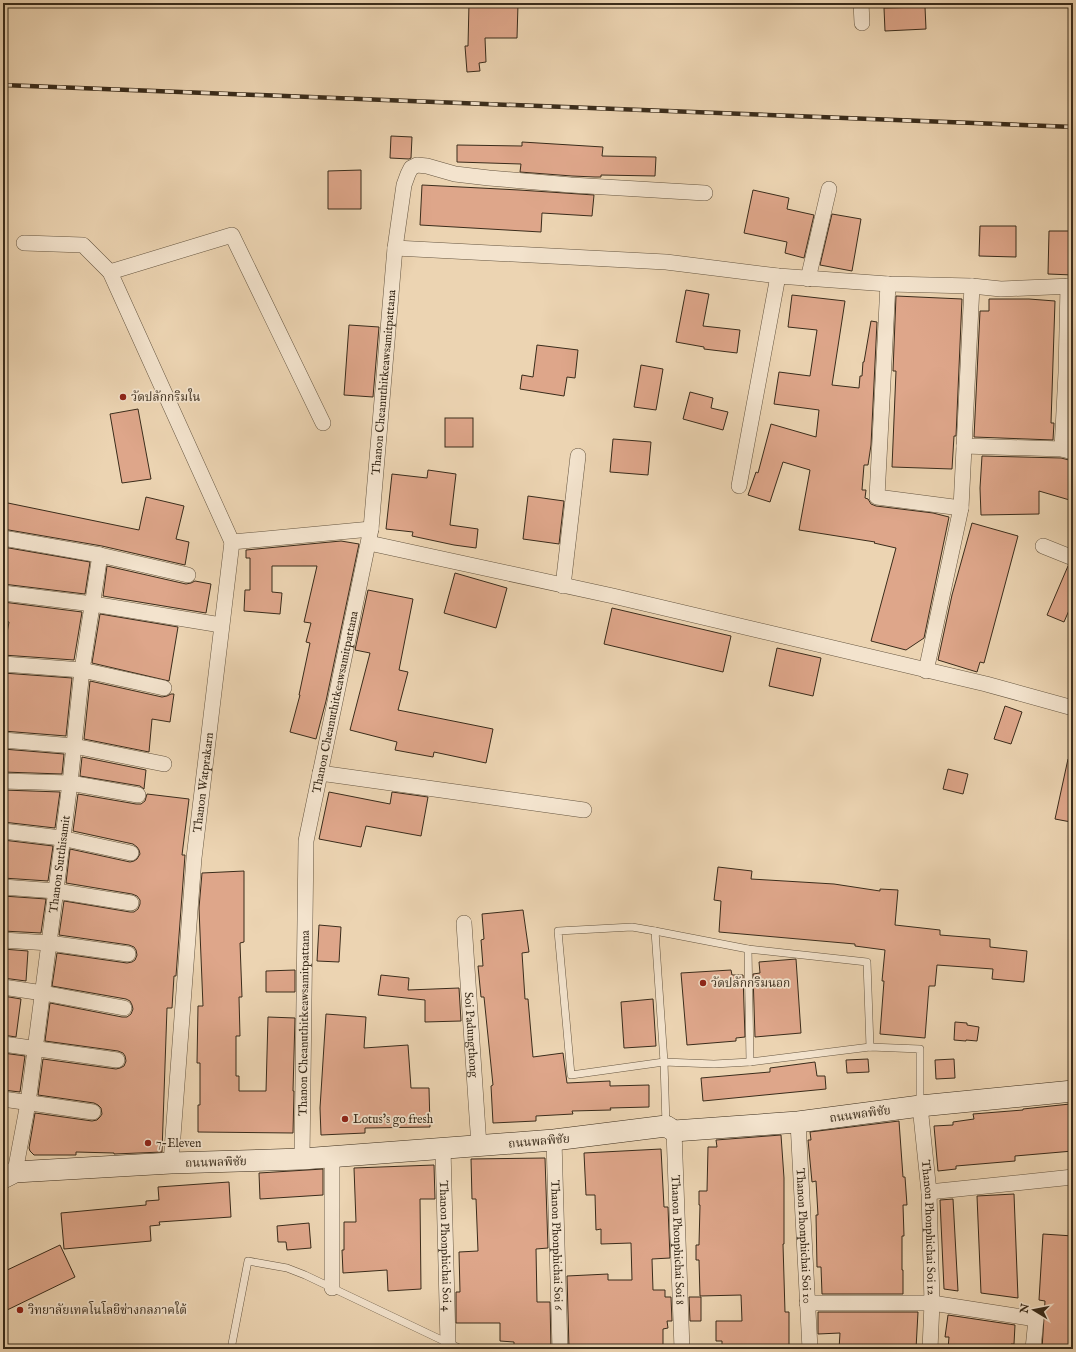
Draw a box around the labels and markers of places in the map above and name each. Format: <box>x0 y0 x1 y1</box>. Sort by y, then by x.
place label: วัดปลักกริมใน <box>131 388 200 405</box>
marker: วัดปลักกริมใน <box>118 392 128 402</box>
place label: วัดปลักกริมนอก <box>711 976 790 991</box>
marker: วัดปลักกริมนอก <box>698 978 708 988</box>
place label: Lotus's go fresh <box>353 1112 434 1127</box>
marker: Lotus's go fresh <box>340 1114 350 1124</box>
place label: 7-Eleven <box>156 1136 202 1151</box>
marker: 7-Eleven <box>143 1138 153 1148</box>
place label: วิทยาลัยเทคโนโลยีช่างกลภาคใต้ <box>28 1301 187 1318</box>
marker: วิทยาลัยเทคโนโลยีช่างกลภาคใต้ <box>15 1305 25 1315</box>

